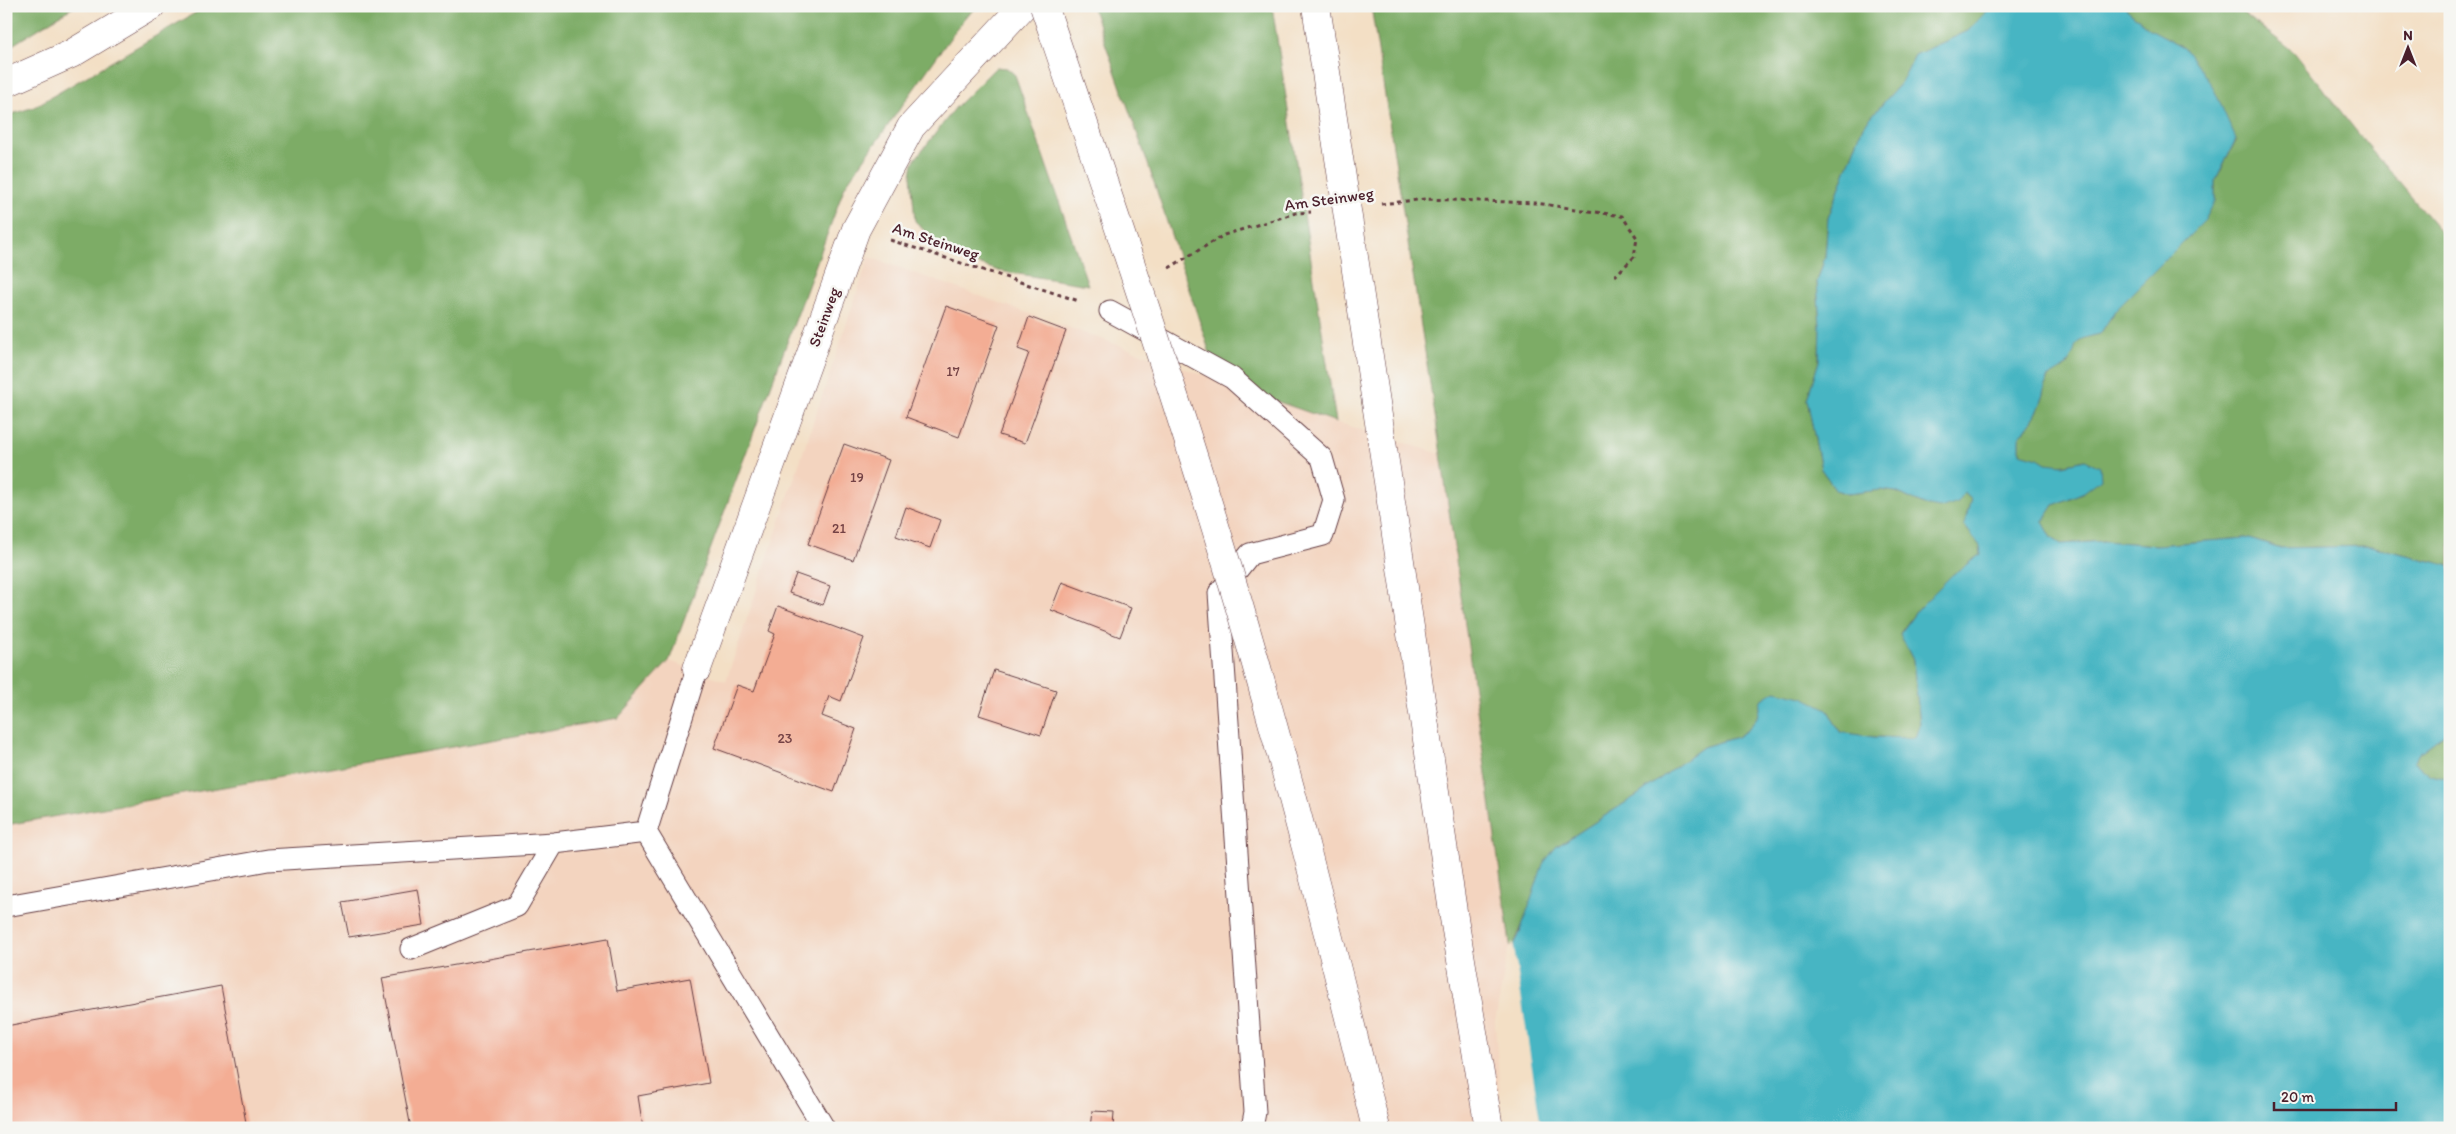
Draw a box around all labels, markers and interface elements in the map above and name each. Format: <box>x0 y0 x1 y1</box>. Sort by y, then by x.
north arrow <box>2384 22 2434 72</box>
text: N <box>2403 27 2413 44</box>
street label: Am Steinweg <box>1283 183 1376 215</box>
street label: Am Steinweg <box>890 218 982 264</box>
street label: Steinweg <box>804 284 844 349</box>
house number: 17 <box>946 363 960 380</box>
house number: 19 <box>850 469 864 486</box>
house number: 21 <box>832 520 846 537</box>
house number: 23 <box>778 730 793 747</box>
scale bar <box>2274 1079 2396 1111</box>
text: 20 m <box>2281 1088 2315 1106</box>

